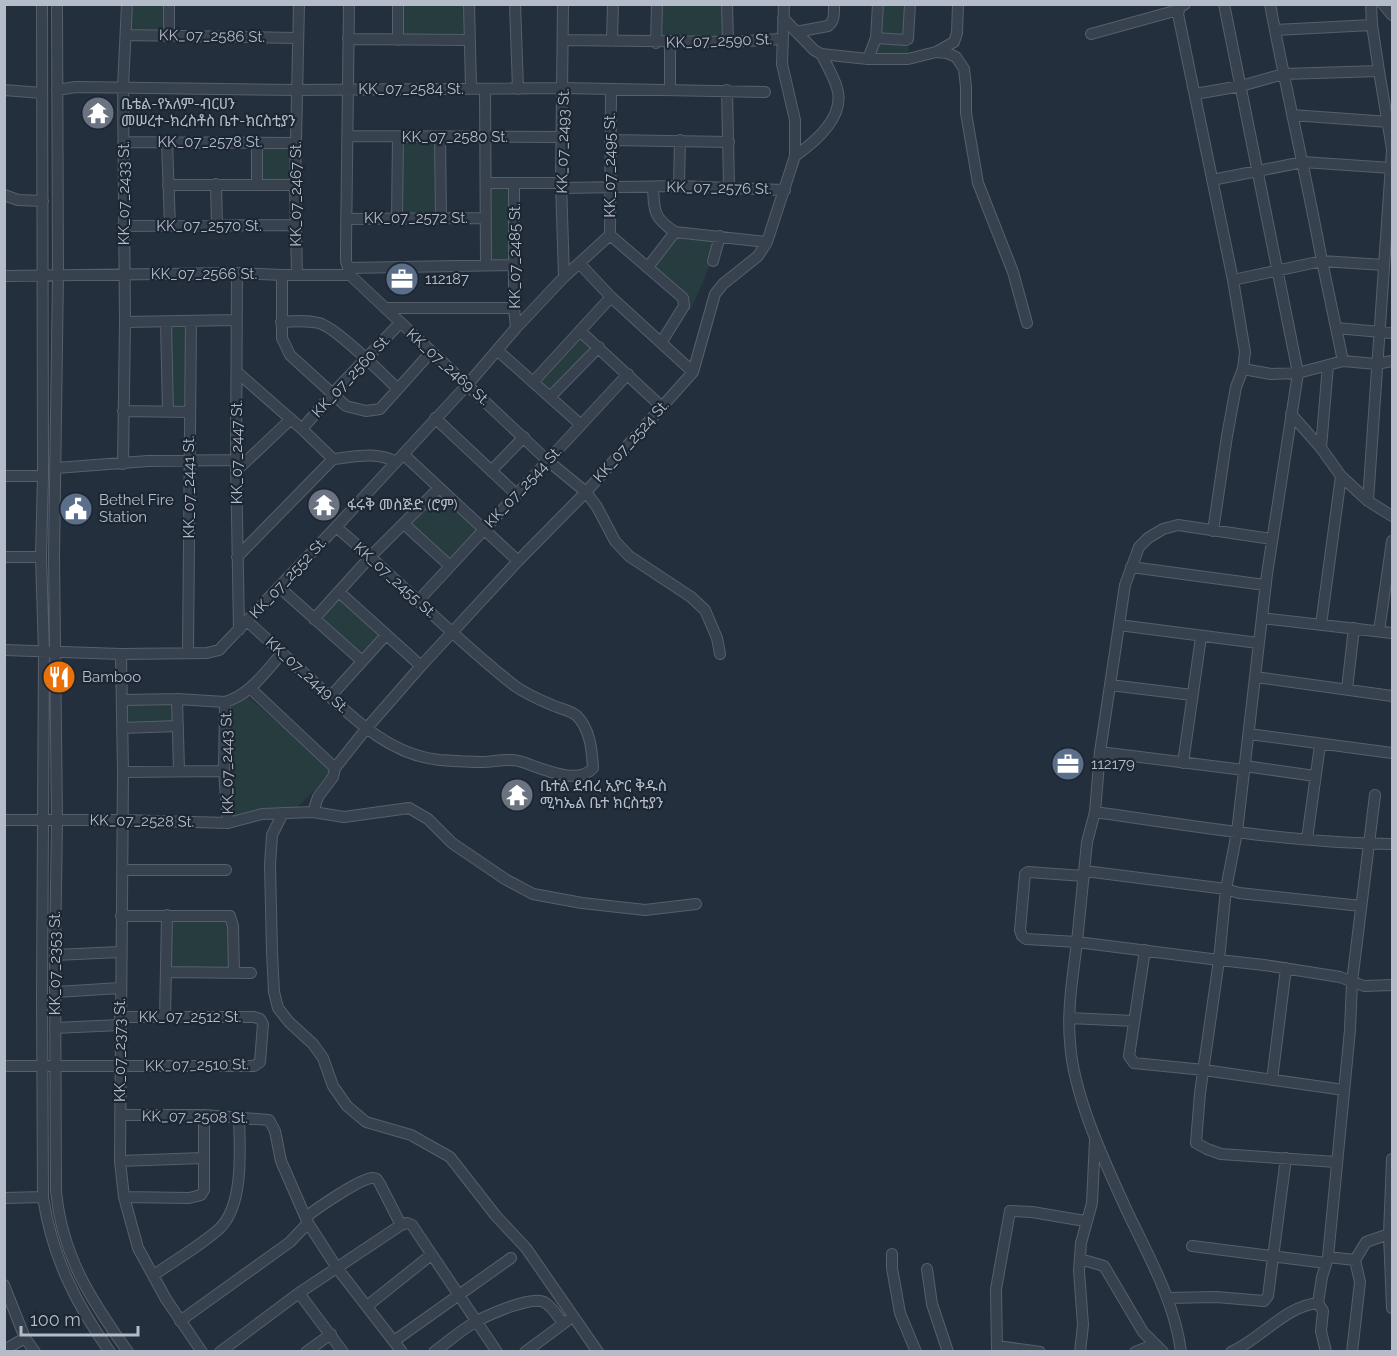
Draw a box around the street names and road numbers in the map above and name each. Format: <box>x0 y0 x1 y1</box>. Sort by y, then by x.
street label: KK_07_2586 St. <box>159 26 265 46</box>
street label: KK_07_2590 St. <box>666 30 772 52</box>
street label: KK_07_2584 St. <box>358 80 464 98</box>
street label: KK_07_2493 St. <box>553 88 573 194</box>
street label: KK_07_2495 St. <box>601 112 619 218</box>
street label: KK_07_2580 St. <box>402 128 508 146</box>
street label: KK_07_2578 St. <box>157 133 263 151</box>
street label: KK_07_2433 St. <box>115 141 133 245</box>
street label: KK_07_2467 St. <box>287 141 305 247</box>
street label: KK_07_2576 St. <box>666 178 772 198</box>
street label: KK_07_2485 St. <box>506 203 524 309</box>
street label: KK_07_2572 St. <box>364 209 468 227</box>
street label: KK_07_2570 St. <box>156 217 262 235</box>
street label: KK_07_2566 St. <box>151 265 257 283</box>
street label: KK_07_2469 St. <box>403 325 493 409</box>
street label: KK_07_2560 St. <box>308 331 394 421</box>
street label: KK_07_2524 St. <box>589 396 673 486</box>
street label: KK_07_2447 St. <box>228 400 246 504</box>
street label: KK_07_2441 St. <box>180 436 198 539</box>
street label: KK_07_2544 St. <box>481 443 565 531</box>
street label: KK_07_2552 St. <box>246 534 330 622</box>
street label: KK_07_2455 St. <box>350 538 440 622</box>
street label: KK_07_2449 St. <box>262 633 352 717</box>
street label: KK_07_2443 St. <box>217 710 237 814</box>
street label: KK_07_2528 St. <box>89 811 195 831</box>
street label: KK_07_2353 St. <box>46 911 64 1015</box>
street label: KK_07_2373 St. <box>111 998 129 1102</box>
street label: KK_07_2512 St. <box>139 1008 241 1026</box>
street label: KK_07_2510 St. <box>145 1055 249 1075</box>
street label: KK_07_2508 St. <box>142 1107 248 1127</box>

